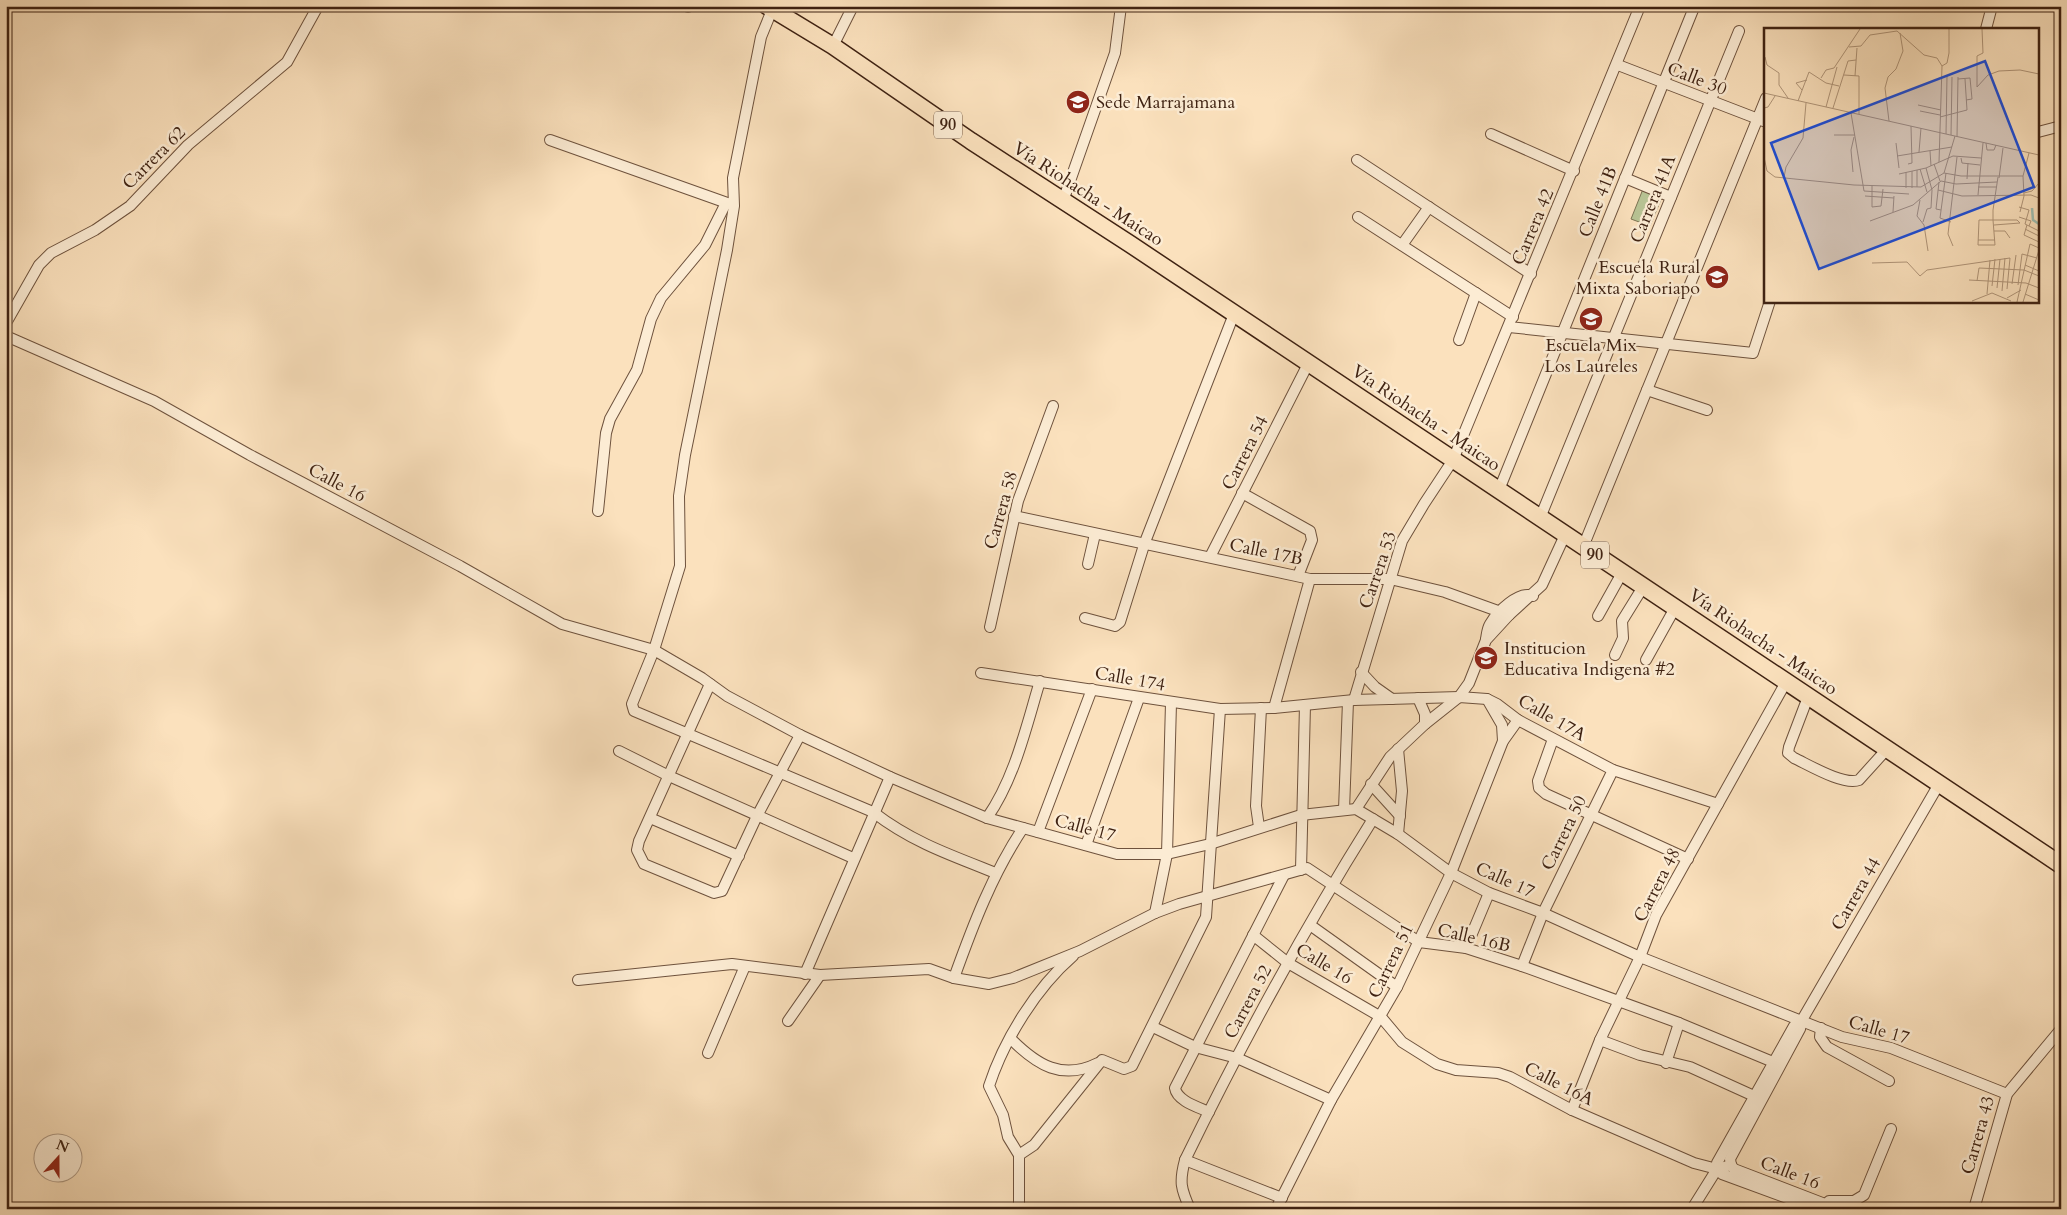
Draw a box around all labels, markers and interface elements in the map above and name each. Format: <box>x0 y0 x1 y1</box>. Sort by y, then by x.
inset map <box>1764 28 2040 302</box>
street label: Calle 30 <box>1664 56 1730 102</box>
school or university icon: Sede Marrajamana <box>1065 89 1091 115</box>
place label: Sede Marrajamana <box>1096 90 1236 115</box>
road number: 90 <box>934 112 962 138</box>
street label: Carrera 62 <box>117 121 191 195</box>
street label: Vía Riohacha - Maicao <box>1008 136 1168 252</box>
street label: Carrera 41A <box>1624 151 1682 247</box>
street label: Calle 41B <box>1572 163 1624 241</box>
street label: Carrera 42 <box>1506 185 1560 269</box>
place label: Escuela Rural Mixta Saboriapo <box>1576 255 1700 301</box>
school or university icon: Escuela Rural Mixta Saboriapo <box>1704 264 1730 290</box>
school or university icon: Escuela Mix Los Laureles <box>1578 306 1604 332</box>
place label: Escuela Mix Los Laureles <box>1544 333 1638 379</box>
street label: Vía Riohacha - Maicao <box>1347 359 1506 477</box>
street label: Carrera 54 <box>1216 411 1274 495</box>
street label: Calle 16 <box>304 457 370 509</box>
street label: Carrera 58 <box>978 468 1024 552</box>
street label: Carrera 53 <box>1353 528 1403 612</box>
street label: Calle 17B <box>1227 532 1305 572</box>
road number: 90 <box>1581 542 1609 568</box>
street label: Vía Riohacha - Maicao <box>1684 583 1843 701</box>
place label: Institucion Educativa Indigena #2 <box>1504 636 1675 682</box>
school or university icon: Institucion Educativa Indigena #2 <box>1473 645 1499 671</box>
street label: Calle 174 <box>1093 660 1167 698</box>
street label: Calle 17A <box>1513 688 1591 748</box>
street label: Carrera 50 <box>1535 791 1593 875</box>
street label: Calle 17 <box>1052 808 1118 848</box>
street label: Carrera 48 <box>1628 843 1686 927</box>
street label: Carrera 44 <box>1825 853 1887 935</box>
street label: Calle 17 <box>1472 856 1538 904</box>
street label: Calle 16B <box>1435 917 1513 959</box>
street label: Carrera 51 <box>1362 919 1420 1003</box>
street label: Calle 16 <box>1291 937 1357 991</box>
street label: Carrera 52 <box>1218 961 1278 1043</box>
street label: Calle 17 <box>1846 1009 1912 1051</box>
street label: Calle 16A <box>1520 1056 1598 1112</box>
street label: Carrera 43 <box>1955 1093 2001 1177</box>
north arrow <box>32 1132 82 1182</box>
text: N <box>53 1135 72 1157</box>
street label: Calle 16 <box>1757 1150 1823 1196</box>

